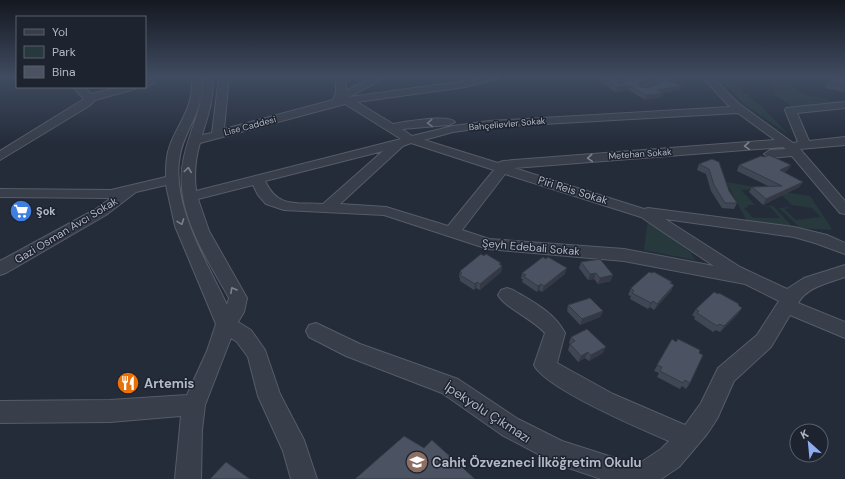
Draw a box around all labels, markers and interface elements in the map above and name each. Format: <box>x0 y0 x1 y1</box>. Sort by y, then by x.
legend <box>16 16 146 88</box>
text: Yol <box>52 24 68 40</box>
text: Park <box>52 44 76 60</box>
text: Bina <box>52 64 76 80</box>
street label: Lise Caddesi <box>223 113 277 139</box>
street label: Bahçelievler Sokak <box>468 115 546 133</box>
one-way arrow <box>427 118 433 127</box>
one-way arrow <box>744 141 750 150</box>
street label: Metehan Sokak <box>608 146 672 162</box>
one-way arrow <box>587 153 593 162</box>
one-way arrow <box>183 167 192 173</box>
street label: Piri Reis Sokak <box>536 173 610 207</box>
street label: Gazi Osman Avcı Sokak <box>12 193 121 266</box>
supermarket icon: Şok <box>8 198 34 224</box>
place label: Şok <box>36 204 56 218</box>
one-way arrow <box>177 218 185 225</box>
street label: Şeyh Edebali Sokak <box>482 236 581 258</box>
one-way arrow <box>231 286 238 294</box>
restaurant icon: Artemis <box>115 370 141 396</box>
place label: Artemis <box>144 375 195 392</box>
street label: İpekyolu Çıkmazı <box>441 378 534 447</box>
north arrow <box>789 423 829 463</box>
text: K <box>798 426 811 442</box>
school or university icon: Cahit Özvezneci İlköğretim Okulu <box>404 449 430 475</box>
place label: Cahit Özvezneci İlköğretim Okulu <box>432 454 642 471</box>

